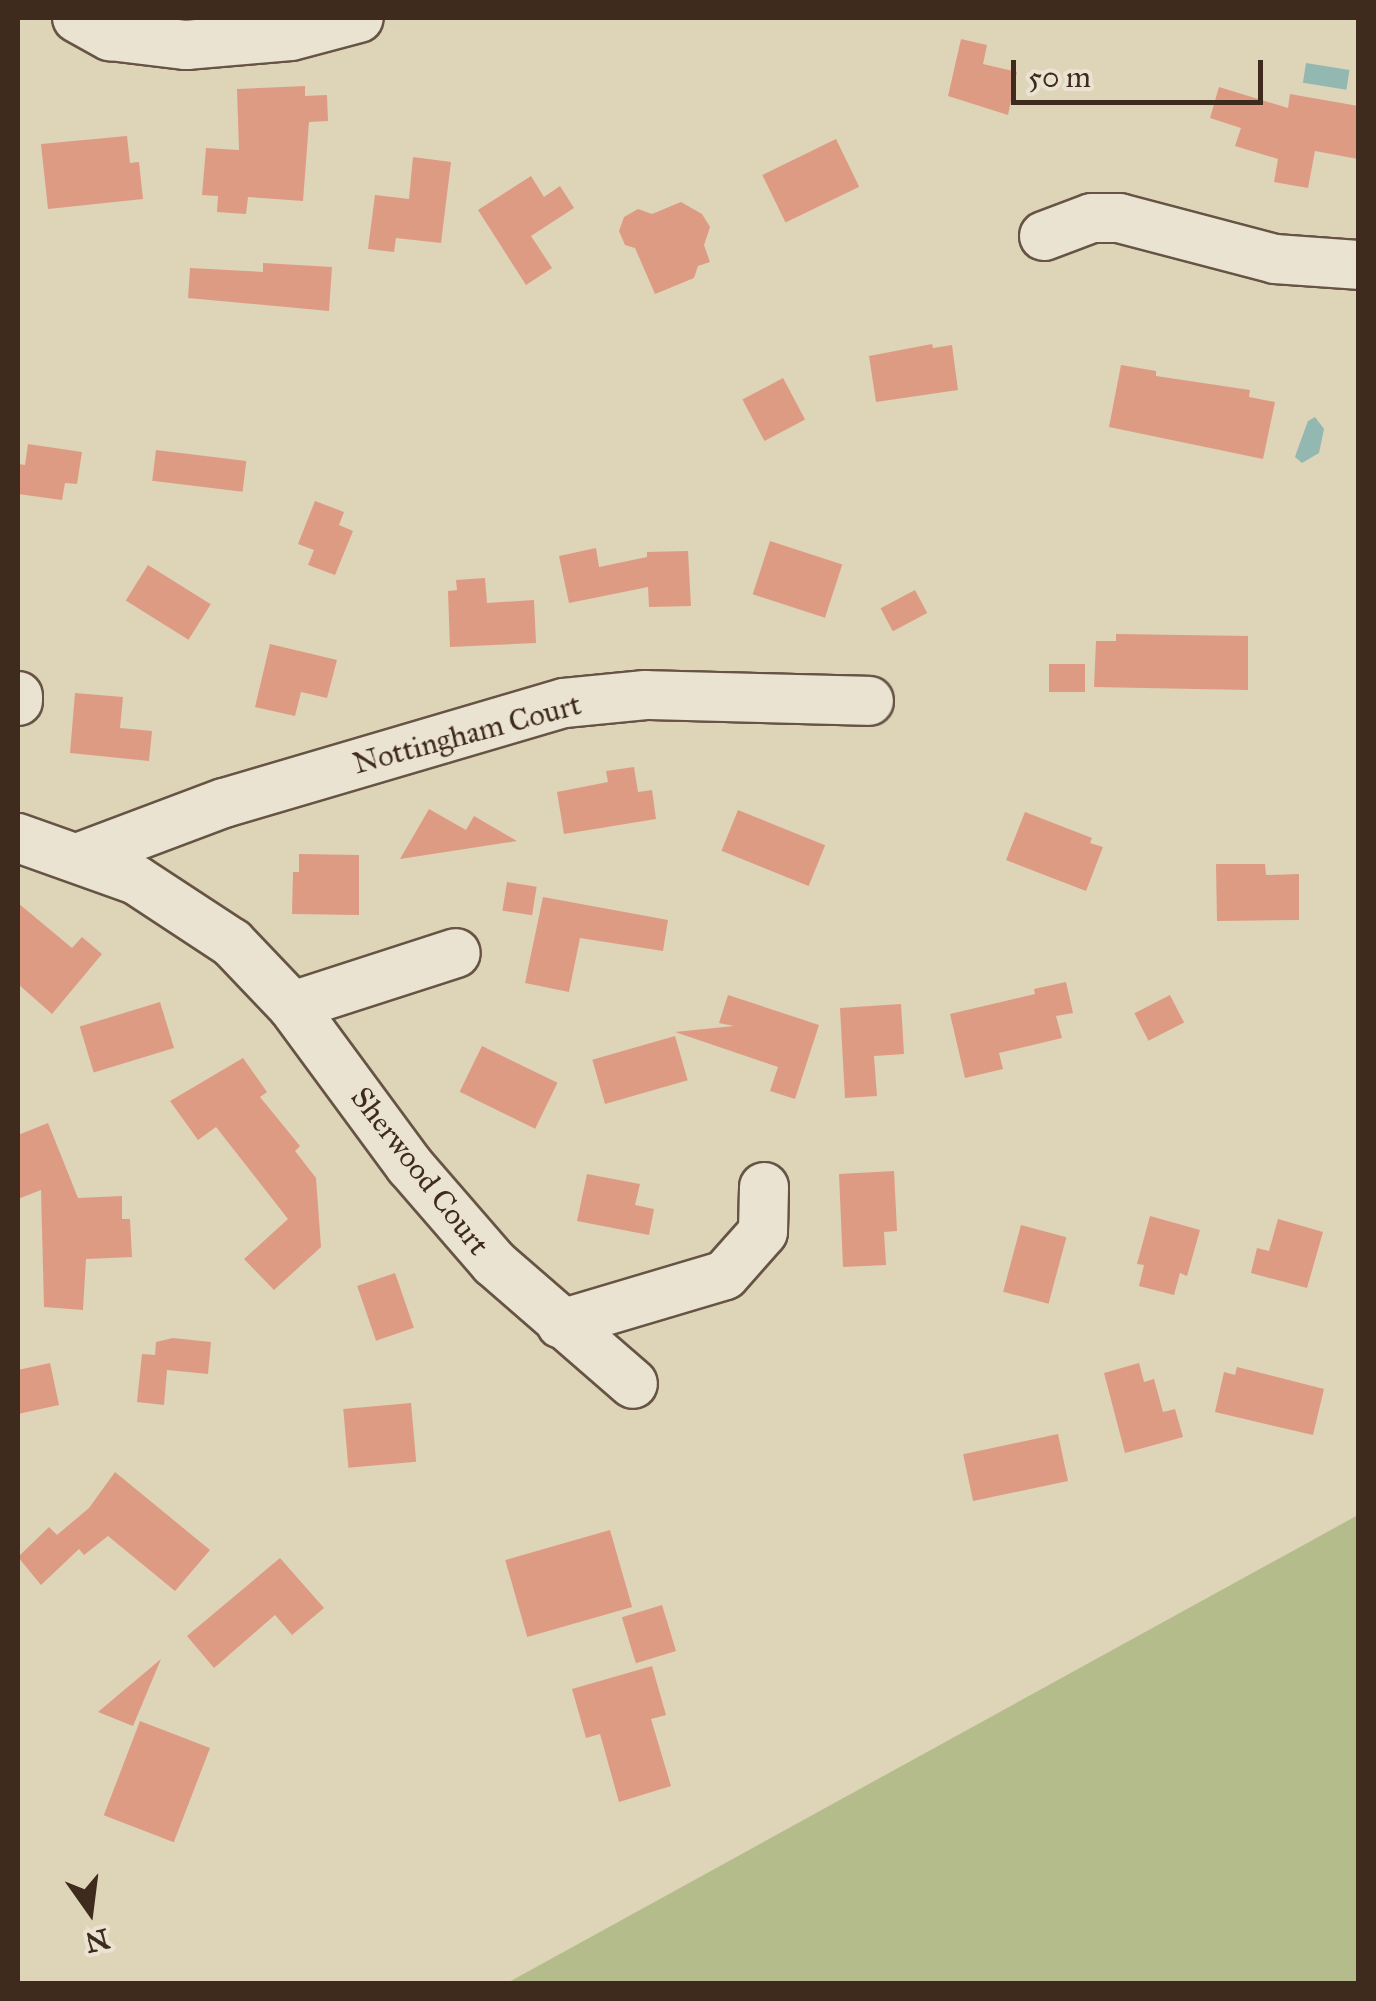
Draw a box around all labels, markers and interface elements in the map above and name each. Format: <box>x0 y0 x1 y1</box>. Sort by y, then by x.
scale bar <box>1016 40 1268 102</box>
text: 50 m <box>1028 59 1091 95</box>
street label: Nottingham Court <box>349 686 585 782</box>
street label: Sherwood Court <box>343 1080 497 1262</box>
north arrow <box>40 1861 140 1961</box>
text: N <box>82 1921 113 1960</box>

